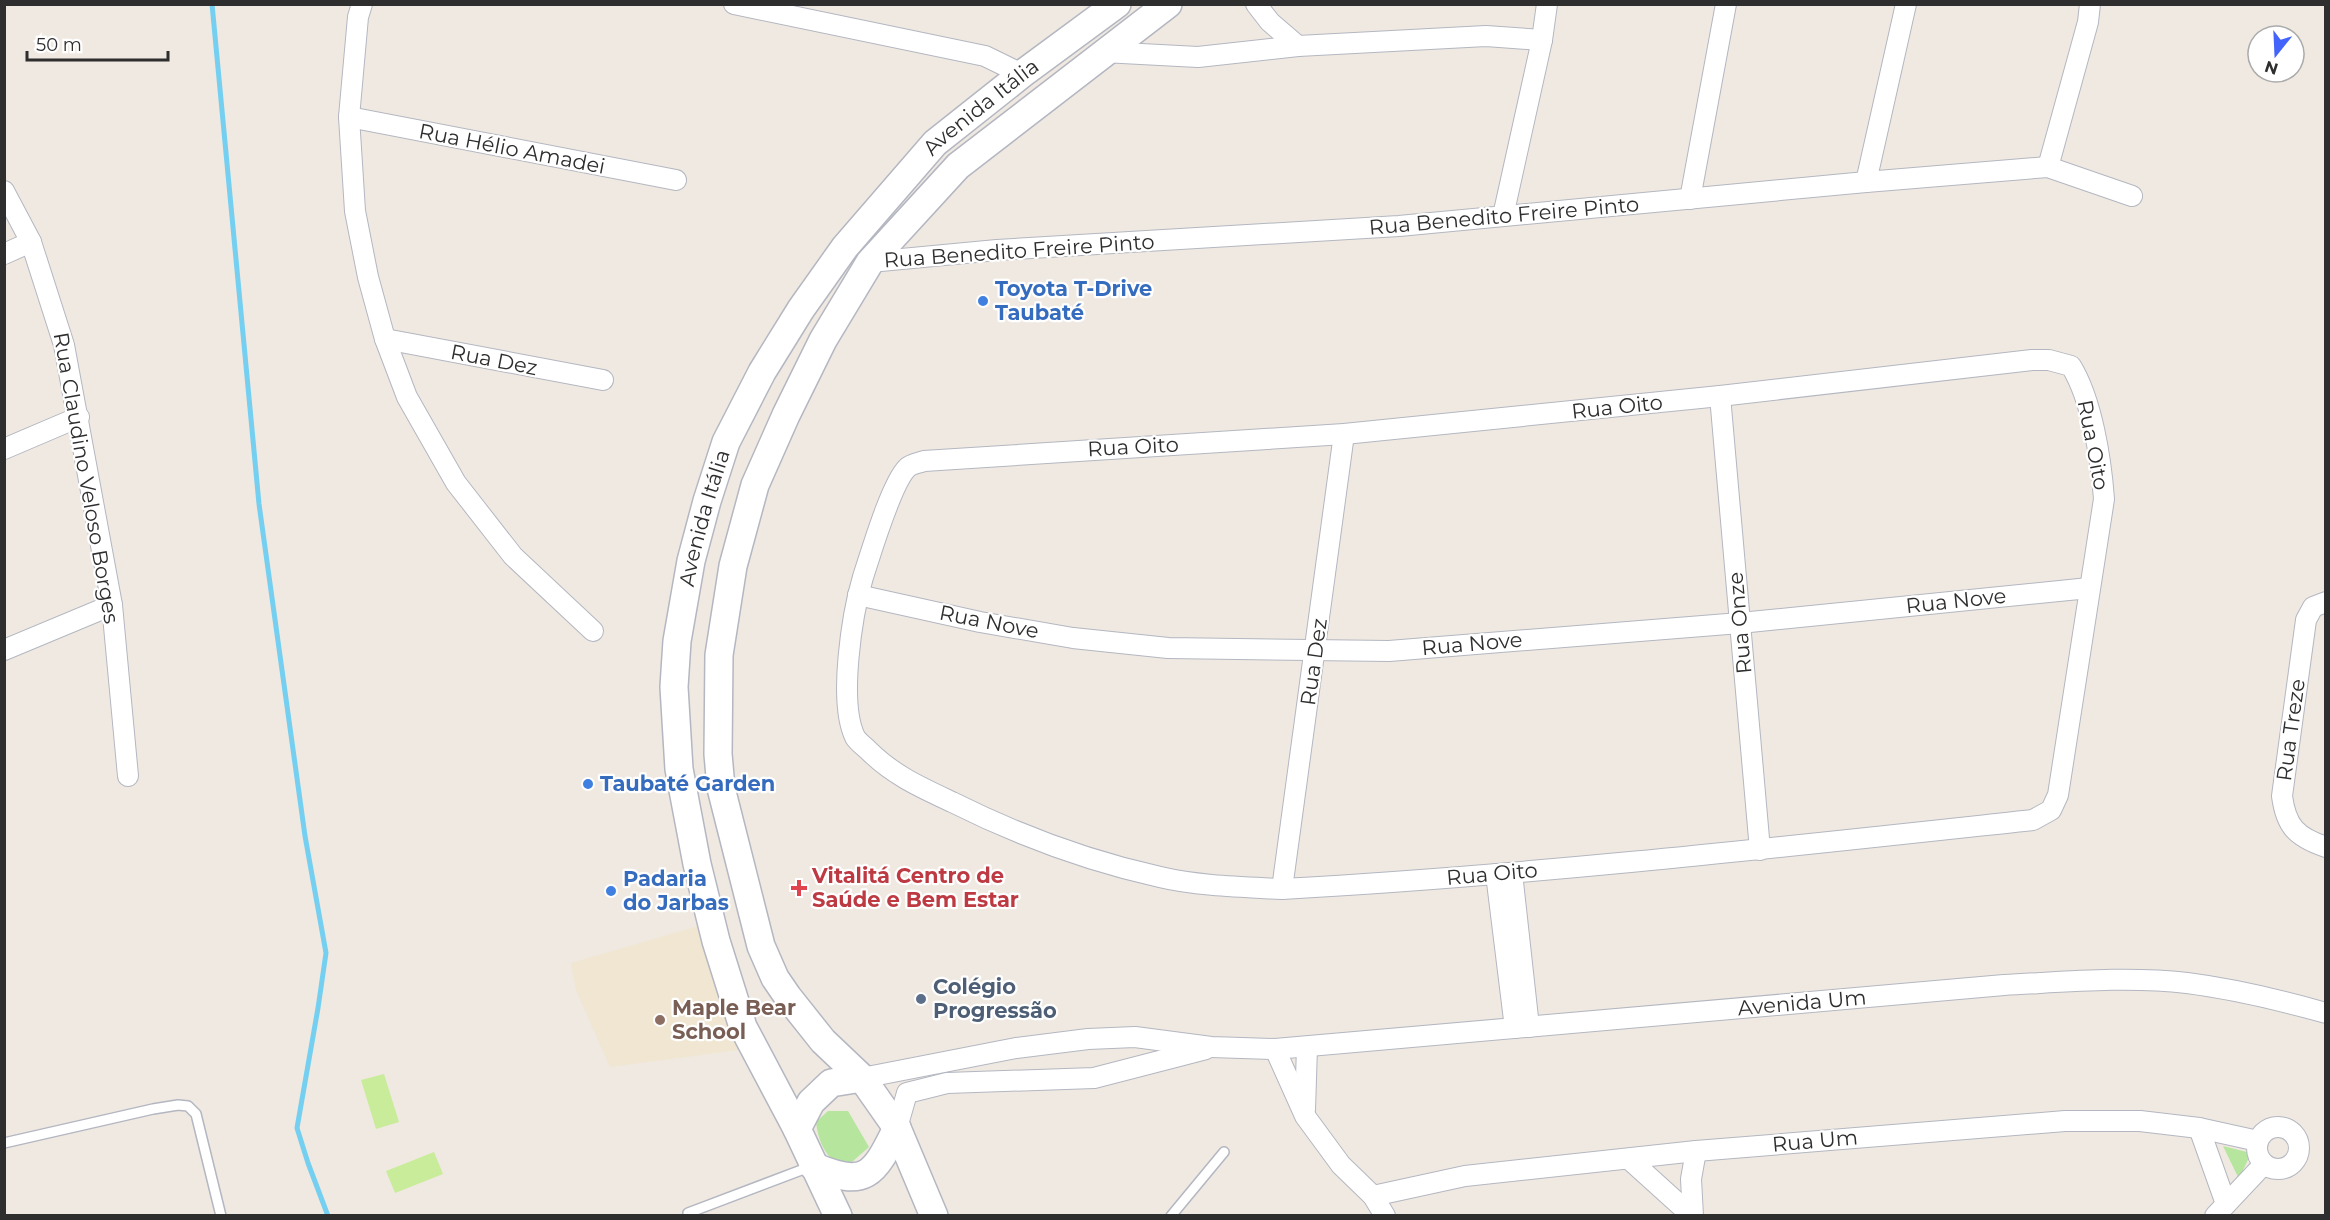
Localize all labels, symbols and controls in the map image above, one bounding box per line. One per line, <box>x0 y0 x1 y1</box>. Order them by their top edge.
scale bar <box>27 24 168 62</box>
north arrow <box>2246 24 2306 84</box>
text: 50 m <box>36 34 82 56</box>
street label: Avenida Itália <box>917 53 1043 160</box>
text: N <box>2262 57 2281 79</box>
street label: Rua Hélio Amadei <box>417 118 607 179</box>
street label: Rua Benedito Freire Pinto <box>1368 191 1640 240</box>
street label: Rua Benedito Freire Pinto <box>883 229 1155 272</box>
place label: Toyota T-Drive Taubaté <box>995 276 1152 325</box>
marker: Toyota T-Drive Taubaté <box>976 294 990 308</box>
street label: Rua Claudino Veloso Borges <box>49 330 124 626</box>
street label: Rua Dez <box>449 339 540 380</box>
street label: Rua Oito <box>1570 389 1664 424</box>
street label: Rua Oito <box>2072 398 2114 492</box>
street label: Rua Oito <box>1087 432 1179 461</box>
street label: Avenida Itália <box>674 446 735 588</box>
street label: Rua Onze <box>1723 571 1756 675</box>
street label: Rua Nove <box>1904 583 2007 618</box>
street label: Rua Nove <box>937 600 1041 643</box>
street label: Rua Dez <box>1295 617 1332 707</box>
street label: Rua Nove <box>1421 627 1523 660</box>
street label: Rua Treze <box>2271 677 2310 783</box>
place label: Taubaté Garden <box>600 771 775 796</box>
marker: Taubaté Garden <box>581 777 595 791</box>
street label: Rua Oito <box>1445 857 1539 890</box>
place label: Vitalitá Centro de Saúde e Bem Estar <box>811 863 1019 912</box>
place label: Padaria do Jarbas <box>623 866 729 915</box>
marker: Vitalitá Centro de Saúde e Bem Estar <box>790 879 808 897</box>
marker: Padaria do Jarbas <box>604 884 618 898</box>
place label: Colégio Progressão <box>933 974 1057 1023</box>
street label: Avenida Um <box>1737 984 1867 1021</box>
marker: Colégio Progressão <box>914 992 928 1006</box>
place label: Maple Bear School <box>672 995 796 1044</box>
marker: Maple Bear School <box>653 1013 667 1027</box>
street label: Rua Um <box>1771 1124 1859 1157</box>

